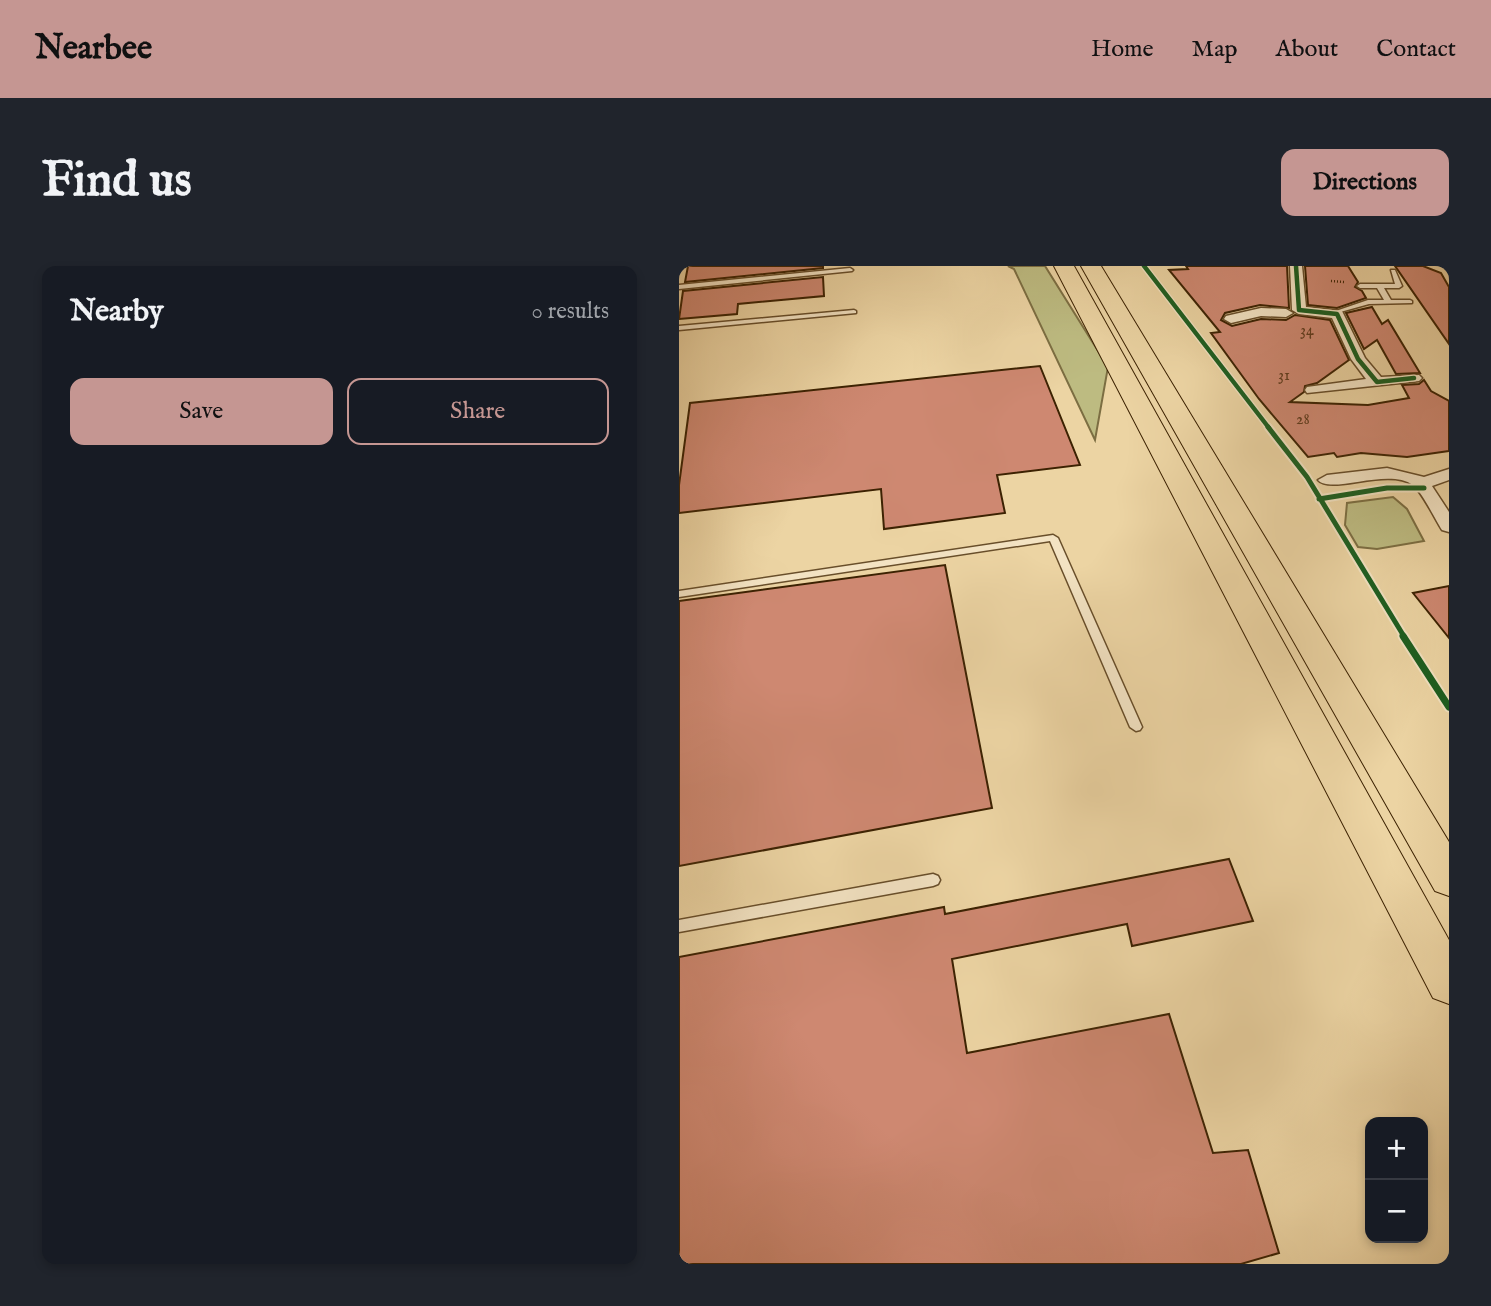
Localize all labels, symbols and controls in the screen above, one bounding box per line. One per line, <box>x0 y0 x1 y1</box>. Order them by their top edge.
text: Nearbee <box>35 28 152 70</box>
text: Home <box>1091 34 1154 65</box>
text: Map <box>1192 34 1238 65</box>
text: About <box>1276 34 1338 65</box>
text: Contact <box>1376 34 1456 65</box>
button: Directions <box>1281 149 1449 216</box>
text: Find us <box>42 151 192 213</box>
text: Nearby <box>70 293 163 331</box>
text: 0 results <box>531 297 609 326</box>
house number: 34 <box>1300 321 1314 341</box>
house number: 31 <box>1278 366 1290 386</box>
button: Save <box>70 378 333 445</box>
button: Share <box>347 378 609 445</box>
house number: 28 <box>1296 410 1310 430</box>
map controls <box>1365 1117 1428 1243</box>
button: + <box>1365 1117 1428 1180</box>
button: − <box>1365 1180 1428 1243</box>

